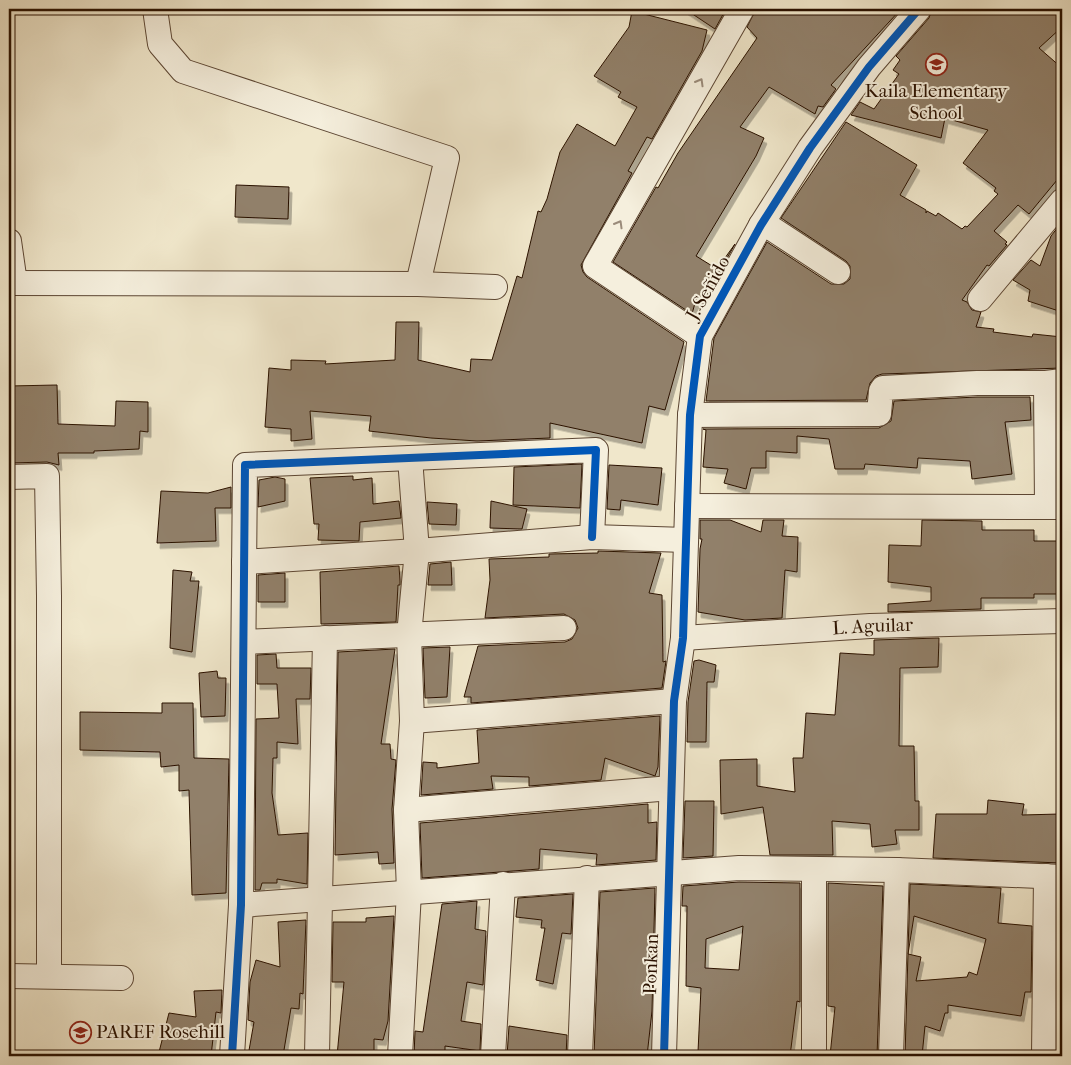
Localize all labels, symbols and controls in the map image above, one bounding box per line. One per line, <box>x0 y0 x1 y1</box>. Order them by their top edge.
school or university icon: Kaila Elementary School <box>924 53 948 77</box>
one-way arrow <box>693 79 703 88</box>
place label: Kaila Elementary School <box>865 80 1008 124</box>
one-way arrow <box>613 220 623 229</box>
street label: J. Señido <box>680 252 735 326</box>
street label: L. Aguilar <box>832 614 914 639</box>
street label: Ponkan <box>639 933 663 995</box>
school or university icon: PAREF Rosehill <box>68 1020 92 1044</box>
place label: PAREF Rosehill <box>96 1021 225 1043</box>

